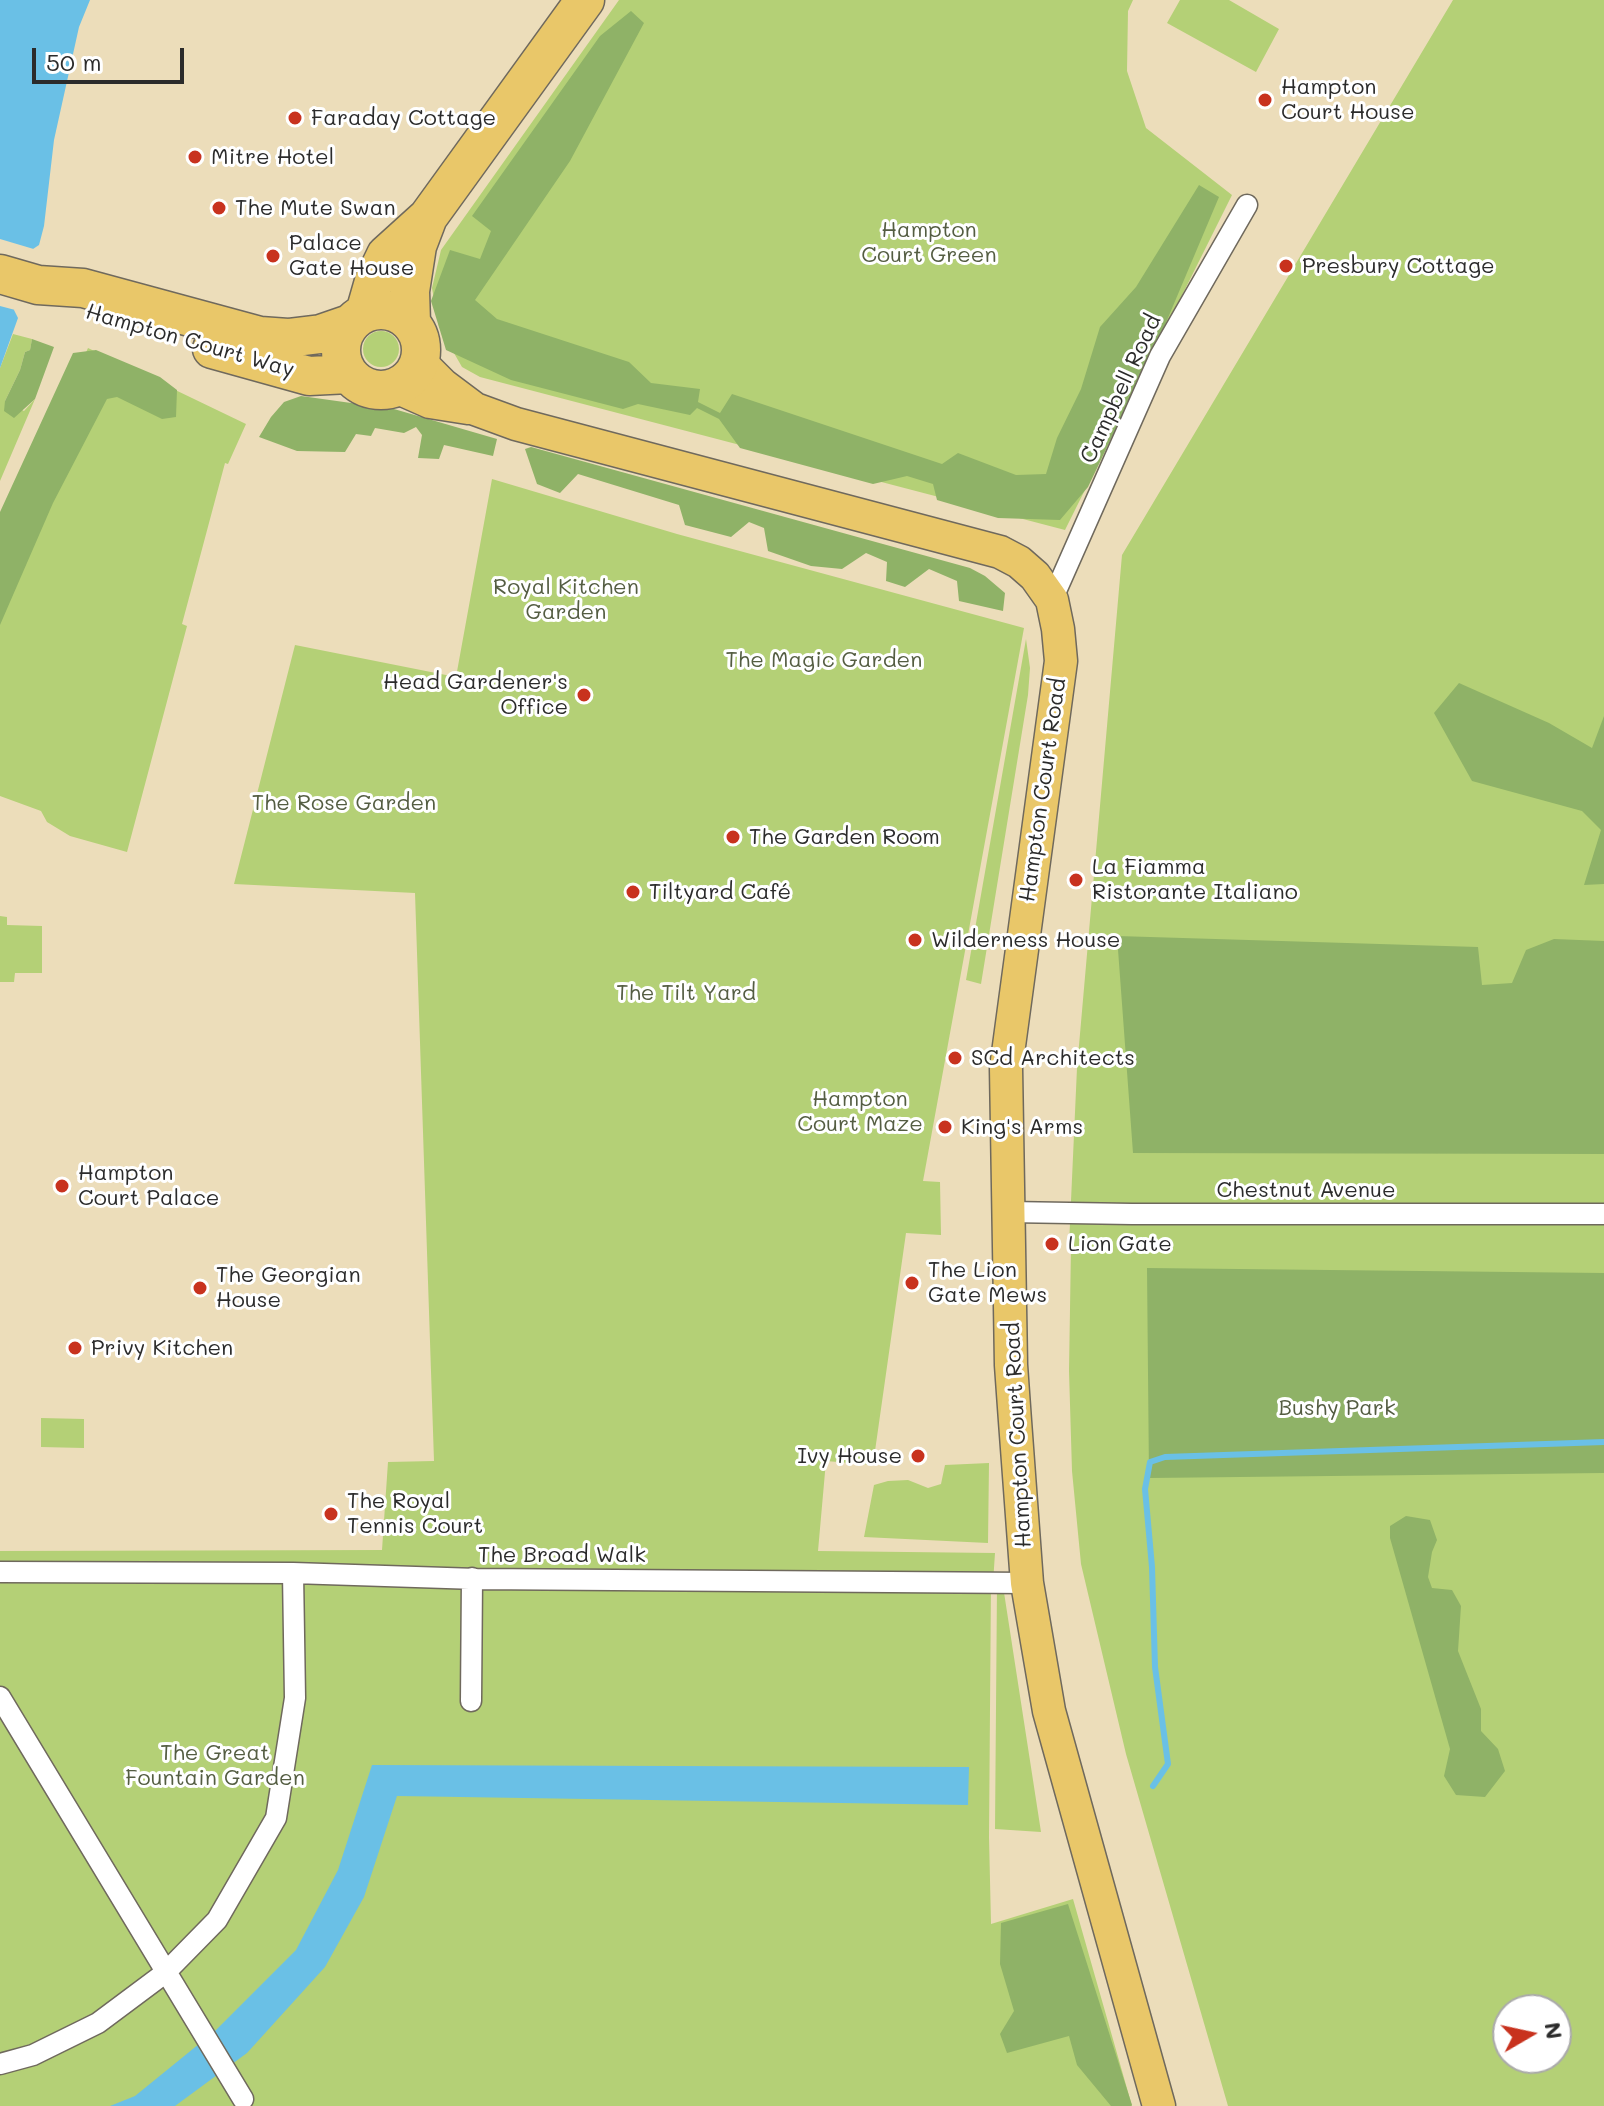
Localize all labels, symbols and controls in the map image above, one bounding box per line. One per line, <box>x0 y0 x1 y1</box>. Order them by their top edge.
scale bar <box>36 32 188 82</box>
text: 50 m <box>46 46 102 77</box>
place label: Hampton Court House <box>1281 74 1415 126</box>
marker: Hampton Court House <box>1256 91 1274 109</box>
place label: Faraday Cottage <box>311 105 496 131</box>
marker: Faraday Cottage <box>286 109 304 127</box>
place label: Mitre Hotel <box>211 144 334 170</box>
marker: Mitre Hotel <box>186 148 204 166</box>
place label: The Mute Swan <box>235 195 396 221</box>
marker: The Mute Swan <box>210 199 228 217</box>
park label: Hampton Court Green <box>861 217 997 268</box>
place label: Palace Gate House <box>289 230 414 282</box>
marker: Palace Gate House <box>264 247 282 265</box>
place label: Presbury Cottage <box>1302 253 1495 279</box>
marker: Presbury Cottage <box>1277 257 1295 275</box>
street label: Hampton Court Way <box>83 299 297 383</box>
street label: Campbell Road <box>1075 310 1167 468</box>
park label: Royal Kitchen Garden <box>493 574 639 626</box>
park label: The Magic Garden <box>726 647 922 673</box>
place label: Head Gardener's Office <box>383 669 568 720</box>
street label: Hampton Court Road <box>1014 676 1072 904</box>
marker: Head Gardener's Office <box>575 686 593 704</box>
park label: The Rose Garden <box>252 790 436 816</box>
place label: The Garden Room <box>749 824 940 850</box>
marker: The Garden Room <box>724 828 742 846</box>
place label: La Fiamma Ristorante Italiano <box>1092 854 1298 906</box>
marker: La Fiamma Ristorante Italiano <box>1067 871 1085 889</box>
place label: Tiltyard Café <box>649 879 791 905</box>
marker: Tiltyard Café <box>624 883 642 901</box>
place label: Wilderness House <box>931 927 1120 953</box>
marker: Wilderness House <box>906 931 924 949</box>
park label: The Tilt Yard <box>616 980 756 1006</box>
place label: SCd Architects <box>971 1045 1135 1071</box>
marker: SCd Architects <box>946 1049 964 1067</box>
park label: Hampton Court Maze <box>797 1086 923 1138</box>
place label: King's Arms <box>961 1114 1083 1140</box>
marker: King's Arms <box>936 1118 954 1136</box>
place label: Hampton Court Palace <box>78 1160 219 1212</box>
marker: Hampton Court Palace <box>53 1177 71 1195</box>
street label: Chestnut Avenue <box>1216 1177 1396 1203</box>
place label: Lion Gate <box>1068 1231 1172 1257</box>
marker: Lion Gate <box>1043 1235 1061 1253</box>
place label: The Lion Gate Mews <box>928 1257 1047 1308</box>
place label: The Georgian House <box>216 1262 361 1314</box>
marker: The Lion Gate Mews <box>903 1274 921 1292</box>
marker: The Georgian House <box>191 1279 209 1297</box>
street label: Hampton Court Road <box>999 1322 1037 1548</box>
place label: Privy Kitchen <box>91 1335 233 1361</box>
marker: Privy Kitchen <box>66 1339 84 1357</box>
park label: Bushy Park <box>1278 1395 1396 1421</box>
place label: Ivy House <box>797 1443 902 1469</box>
marker: Ivy House <box>909 1447 927 1465</box>
place label: The Royal Tennis Court <box>347 1488 483 1540</box>
marker: The Royal Tennis Court <box>322 1505 340 1523</box>
street label: The Broad Walk <box>478 1542 646 1568</box>
park label: The Great Fountain Garden <box>125 1740 305 1792</box>
north arrow <box>1492 1994 1572 2074</box>
text: N <box>1539 2020 1570 2041</box>

